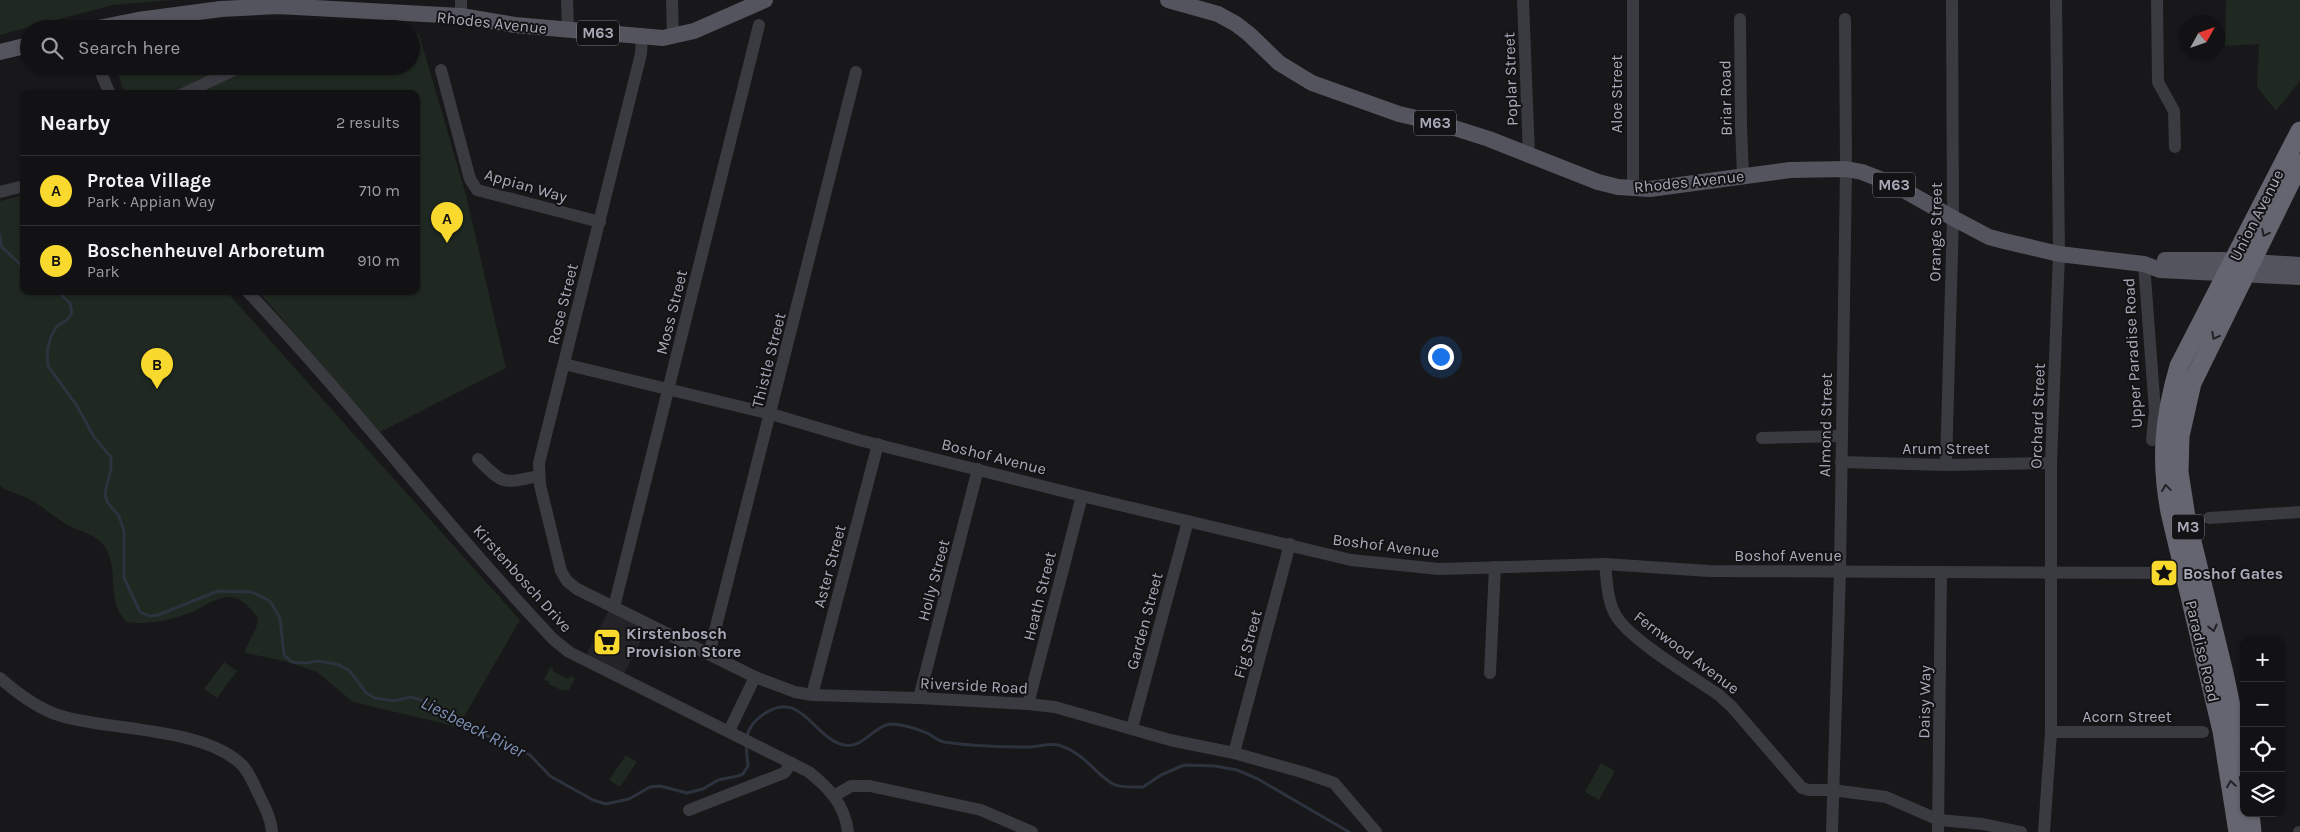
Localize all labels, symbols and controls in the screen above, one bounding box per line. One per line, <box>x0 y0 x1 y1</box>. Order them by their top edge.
street label: Rhodes Avenue <box>436 7 548 38</box>
north arrow <box>2180 15 2225 60</box>
search box <box>20 20 420 75</box>
road number: M63 <box>577 20 619 46</box>
street label: Poplar Street <box>1499 32 1522 126</box>
icon: search <box>38 34 66 62</box>
text: Search here <box>78 37 180 59</box>
street label: Aloe Street <box>1607 55 1626 133</box>
street label: Briar Road <box>1715 60 1736 136</box>
road number: M63 <box>1414 110 1456 136</box>
text: Nearby <box>40 111 110 135</box>
text: 2 results <box>336 113 400 132</box>
street label: Appian Way <box>482 165 570 206</box>
street label: Rhodes Avenue <box>1633 166 1745 197</box>
street label: Union Avenue <box>2225 166 2288 264</box>
text: Protea Village <box>87 170 211 192</box>
road number: M63 <box>1873 172 1915 198</box>
text: A <box>51 181 61 200</box>
text: 710 m <box>359 181 400 200</box>
street label: Orange Street <box>1925 182 1946 282</box>
text: Park · Appian Way <box>87 192 215 211</box>
pin: A <box>431 202 463 243</box>
one-way arrow <box>2261 228 2271 237</box>
text: Boschenheuvel Arboretum <box>87 240 325 262</box>
text: B <box>51 251 61 270</box>
text: 910 m <box>357 251 400 270</box>
text: Park <box>87 262 119 281</box>
street label: Rose Street <box>543 262 582 347</box>
street label: Moss Street <box>652 268 691 357</box>
street label: Upper Paradise Road <box>2119 277 2146 429</box>
street label: Thistle Street <box>748 311 789 410</box>
one-way arrow <box>2211 330 2221 339</box>
your location <box>1428 344 1454 370</box>
pin: B <box>141 348 173 389</box>
street label: Orchard Street <box>2026 363 2049 469</box>
street label: Almond Street <box>1815 373 1836 477</box>
street label: Boshof Avenue <box>939 434 1048 479</box>
street label: Arum Street <box>1902 439 1990 458</box>
one-way arrow <box>2161 484 2172 492</box>
road number: M3 <box>2172 514 2204 540</box>
street label: Kirstenbosch Drive <box>469 521 576 636</box>
street label: Aster Street <box>809 522 850 610</box>
street label: Boshof Avenue <box>1331 530 1440 561</box>
street label: Holly Street <box>913 537 953 623</box>
street label: Boshof Avenue <box>1734 546 1842 565</box>
street label: Heath Street <box>1019 550 1060 643</box>
place icon: Boshof Gates <box>2149 558 2179 588</box>
place label: Boshof Gates <box>2183 564 2283 583</box>
street label: Garden Street <box>1122 570 1167 672</box>
street label: Paradise Road <box>2182 598 2223 704</box>
street label: Fernwood Avenue <box>1630 607 1743 698</box>
street label: Fig Street <box>1229 608 1266 680</box>
one-way arrow <box>2207 623 2218 632</box>
place label: Kirstenbosch Provision Store <box>626 624 741 661</box>
supermarket icon: Kirstenbosch Provision Store <box>592 627 622 657</box>
map controls <box>2240 637 2285 817</box>
button: + <box>2240 637 2285 682</box>
street label: Daisy Way <box>1914 665 1935 739</box>
street label: Riverside Road <box>919 673 1028 698</box>
button: − <box>2240 682 2285 727</box>
water label: Liesbeeck River <box>417 691 530 763</box>
street label: Acorn Street <box>2082 707 2172 726</box>
button: locate <box>2240 727 2285 772</box>
button: layers <box>2240 772 2285 817</box>
one-way arrow <box>2227 779 2237 788</box>

